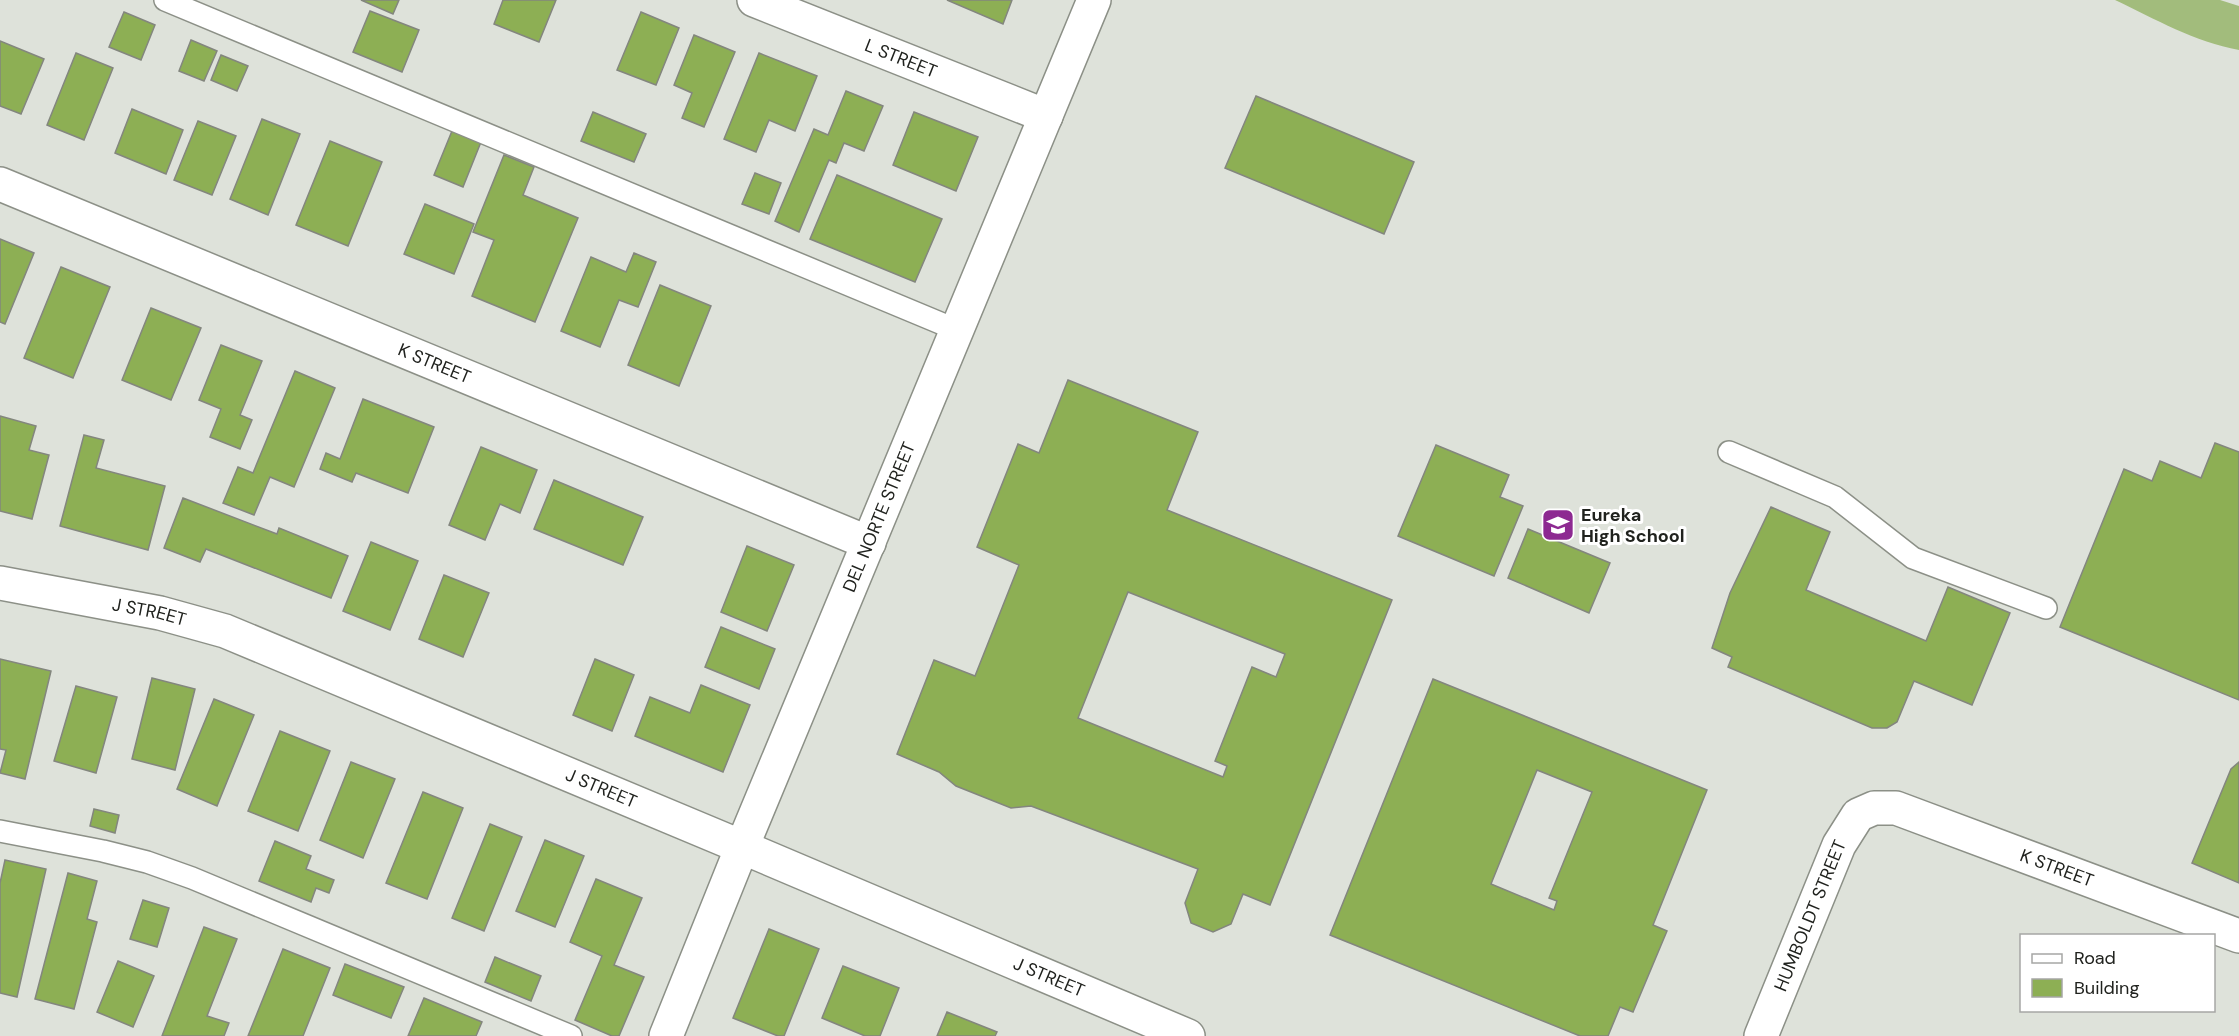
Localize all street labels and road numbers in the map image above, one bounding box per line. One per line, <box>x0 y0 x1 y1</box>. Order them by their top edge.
street label: L STREET <box>861 33 940 83</box>
street label: K STREET <box>394 338 474 389</box>
street label: DEL NORTE STREET <box>837 438 921 596</box>
street label: J STREET <box>110 592 189 632</box>
street label: J STREET <box>562 763 641 814</box>
street label: HUMBOLDT STREET <box>1768 836 1852 995</box>
street label: K STREET <box>2017 843 2097 893</box>
street label: J STREET <box>1010 951 1088 1003</box>

